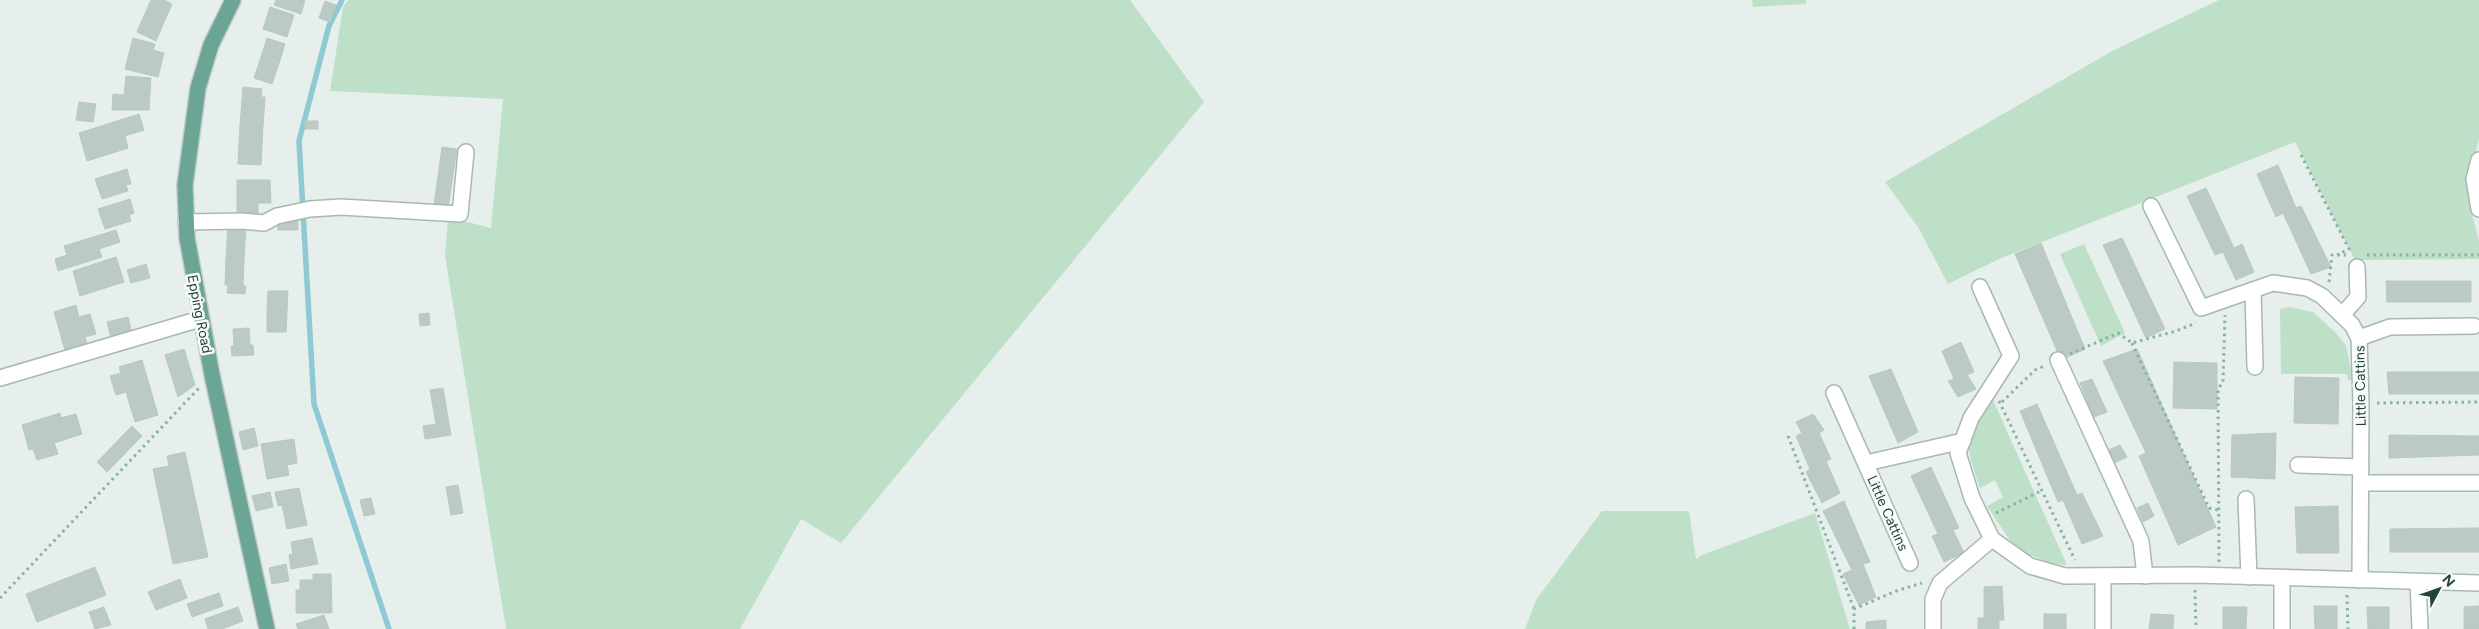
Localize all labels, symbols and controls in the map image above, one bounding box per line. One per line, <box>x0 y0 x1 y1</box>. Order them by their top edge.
street label: Epping Road <box>184 273 215 355</box>
street label: Little Cattins <box>2351 345 2370 426</box>
street label: Little Cattins <box>1863 473 1912 554</box>
north arrow <box>2414 564 2464 614</box>
text: N <box>2438 571 2458 590</box>

